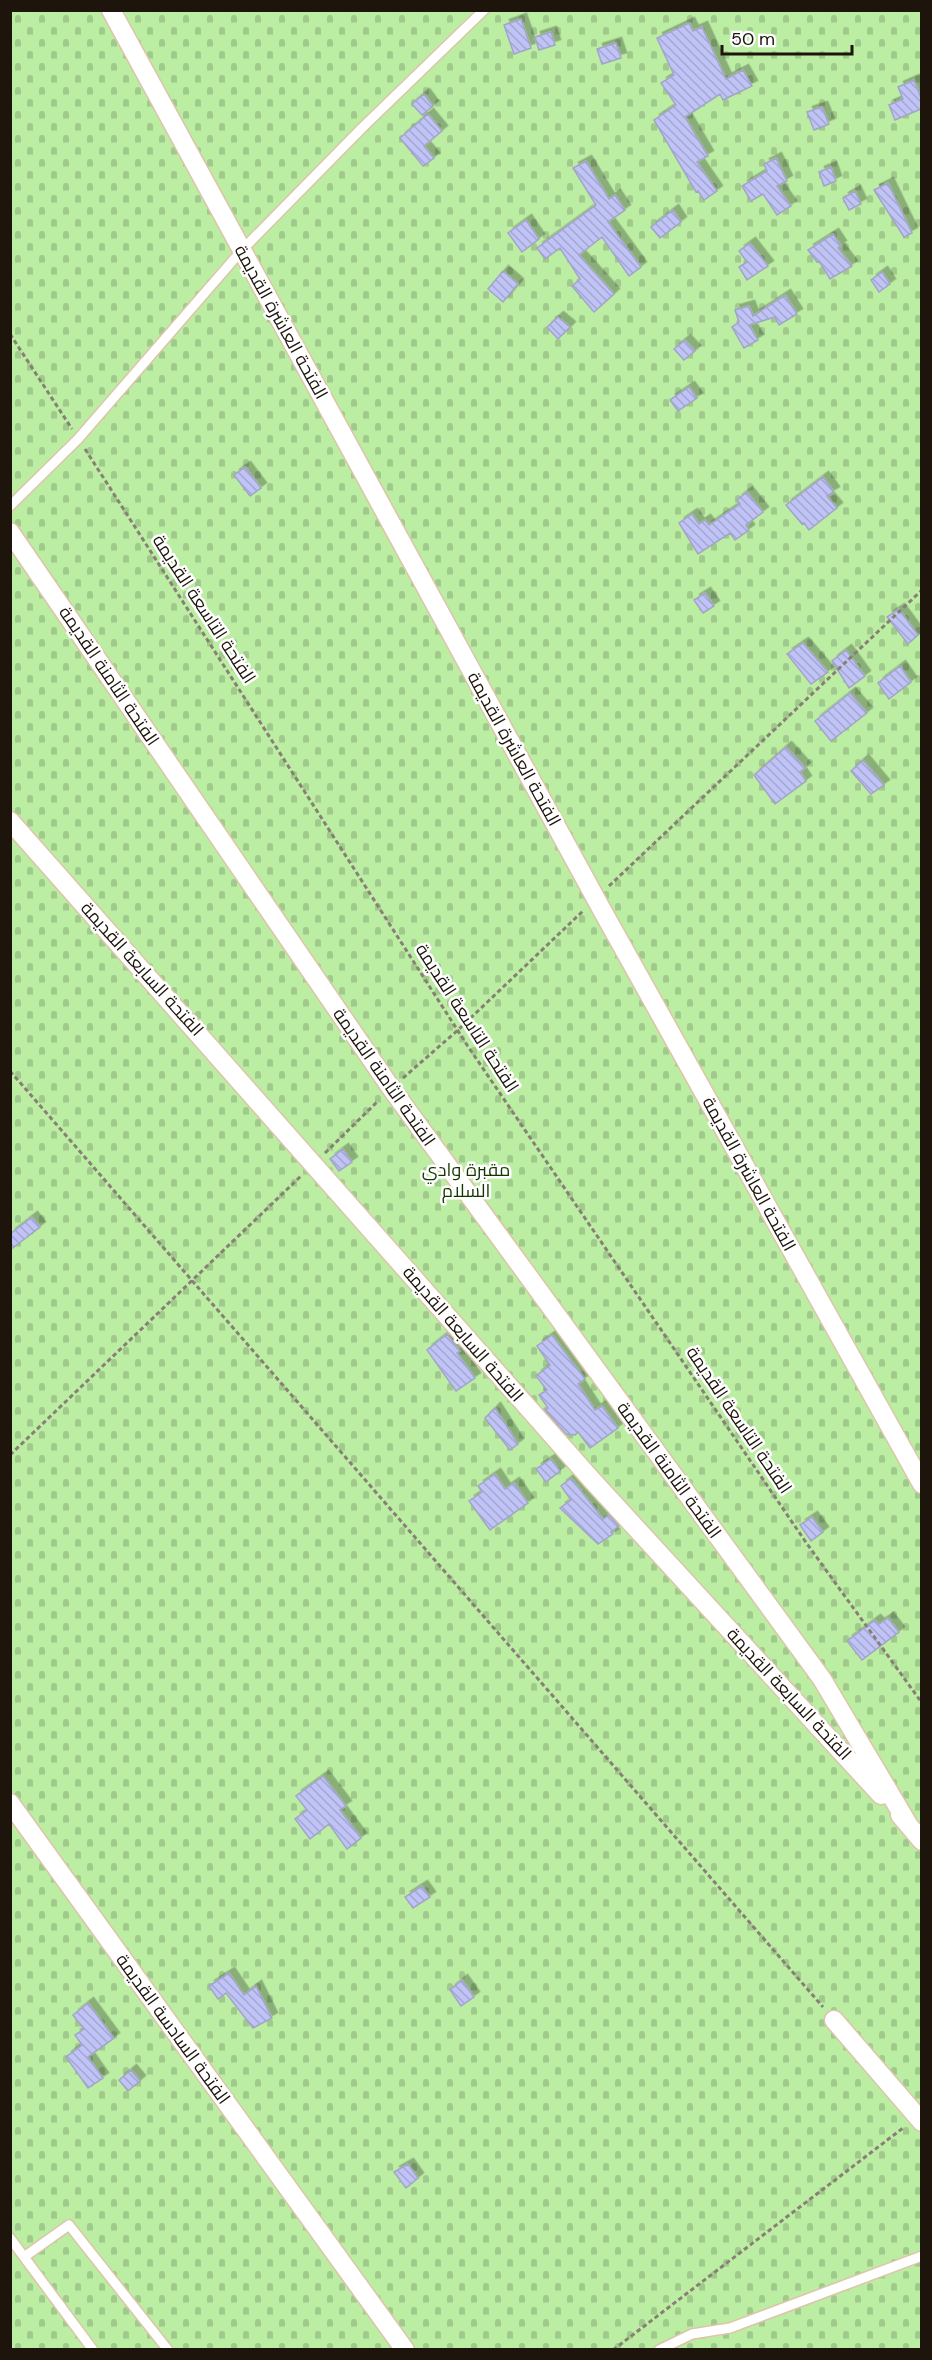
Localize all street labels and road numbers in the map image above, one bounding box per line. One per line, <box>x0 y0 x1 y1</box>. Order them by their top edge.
street label: الفتحة العاشرة القديمة <box>229 241 333 403</box>
street label: الفتحة التاسعة القديمة <box>147 530 261 688</box>
street label: الفتحة الثامنة القديمة <box>53 602 165 750</box>
street label: الفتحة العاشرة القديمة <box>462 668 566 830</box>
street label: الفتحة السابعة القديمة <box>75 897 209 1041</box>
street label: الفتحة التاسعة القديمة <box>410 939 524 1097</box>
street label: الفتحة الثامنة القديمة <box>327 1003 441 1151</box>
street label: الفتحة العاشرة القديمة <box>697 1093 801 1255</box>
street label: الفتحة السابعة القديمة <box>397 1261 529 1407</box>
street label: الفتحة التاسعة القديمة <box>681 1342 797 1498</box>
street label: الفتحة الثامنة القديمة <box>611 1397 727 1543</box>
street label: الفتحة السابعة القديمة <box>721 1623 857 1765</box>
street label: الفتحة السادسة القديمة <box>110 1949 236 2109</box>

